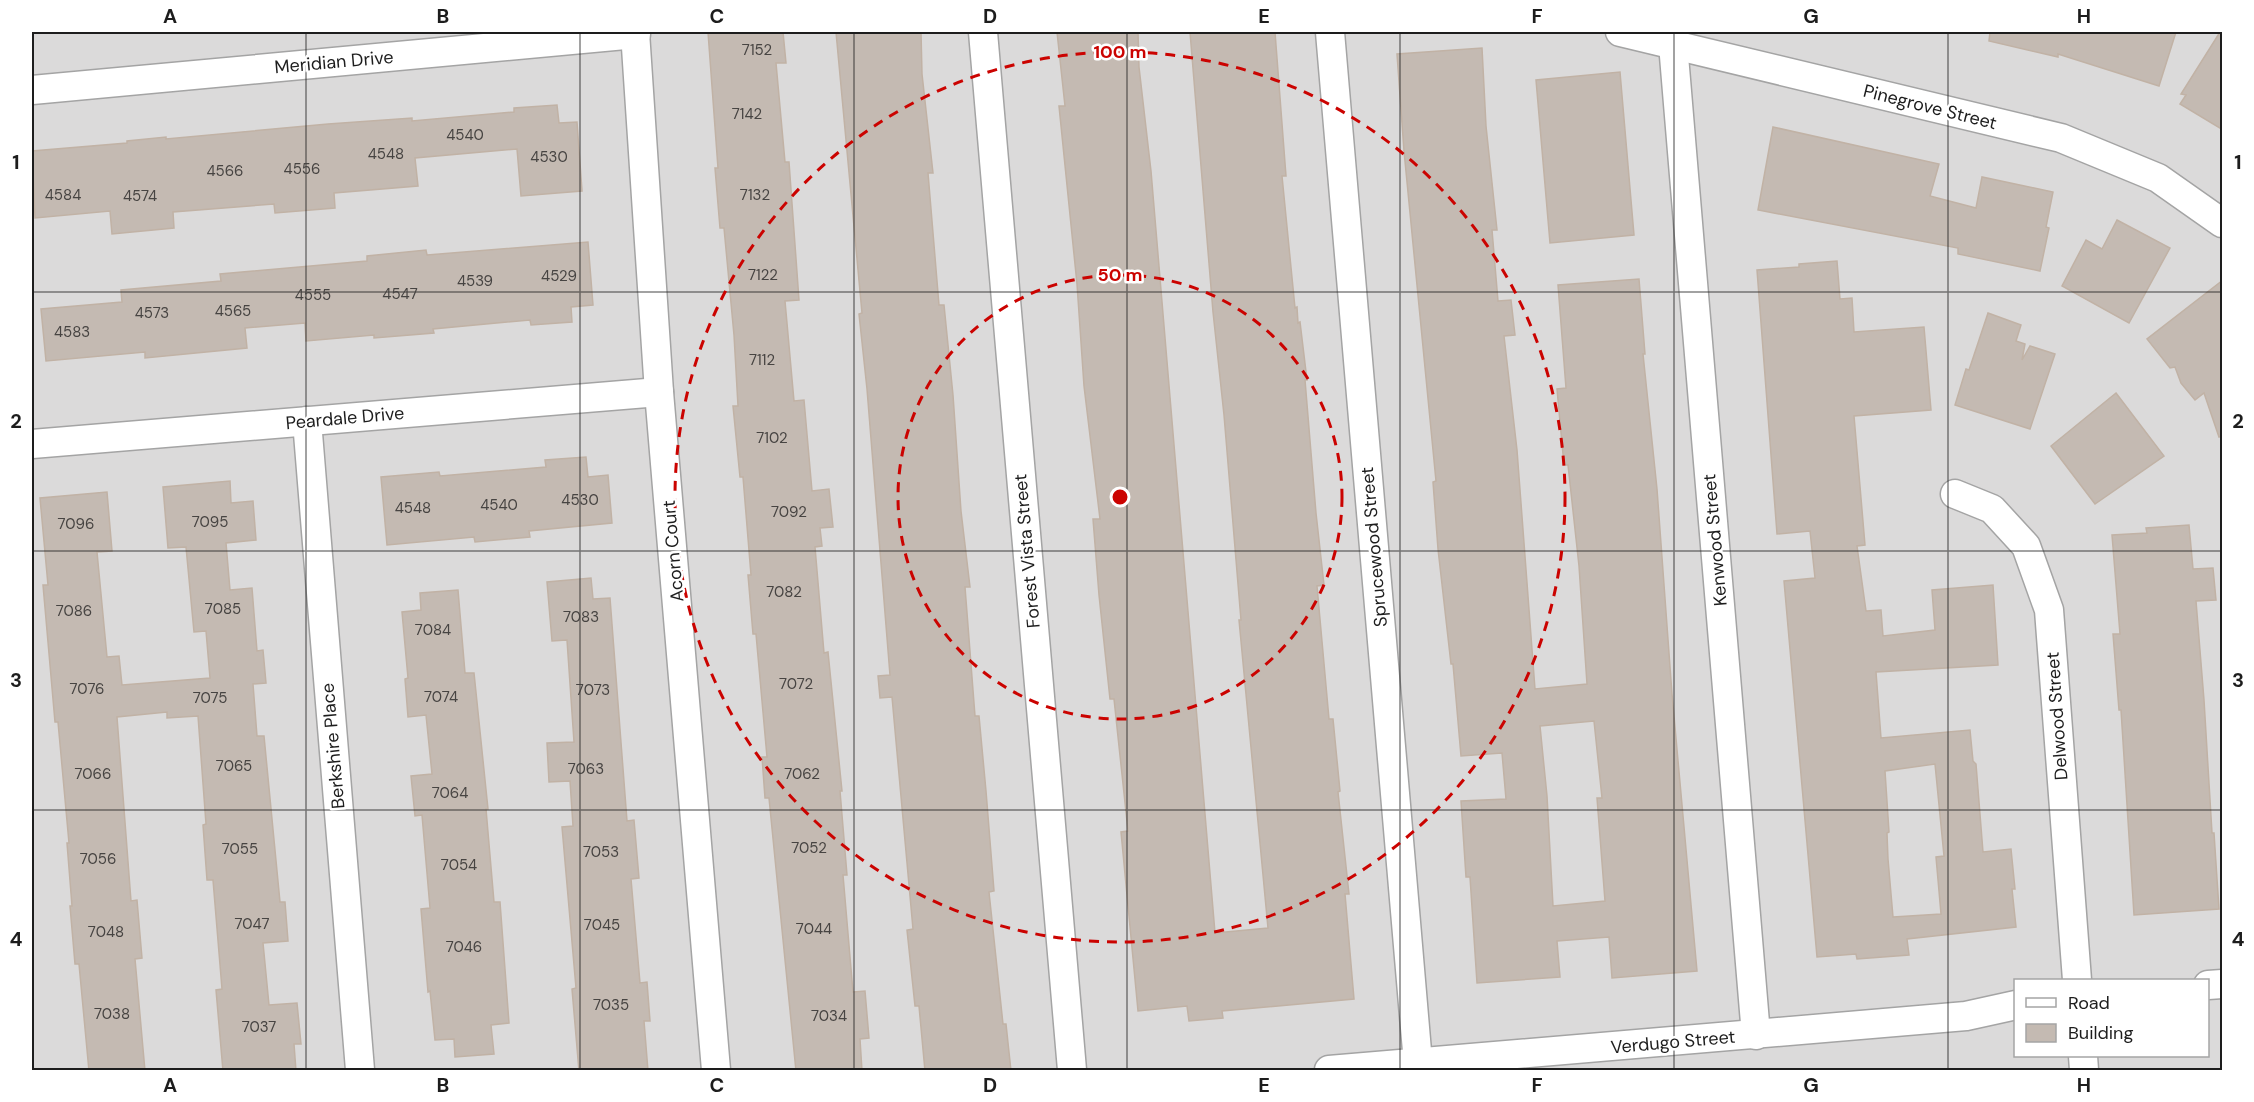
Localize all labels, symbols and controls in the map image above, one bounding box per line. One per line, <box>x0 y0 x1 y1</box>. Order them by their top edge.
text: A <box>163 3 177 29</box>
text: B <box>437 3 449 29</box>
text: C <box>710 3 724 29</box>
text: D <box>983 3 997 29</box>
text: E <box>1258 3 1270 29</box>
text: F <box>1531 3 1543 29</box>
text: G <box>1803 3 1819 29</box>
text: H <box>2077 3 2091 29</box>
house number: 7152 <box>742 40 772 60</box>
text: 100 m <box>1093 40 1147 64</box>
street label: Meridian Drive <box>273 45 395 79</box>
street label: Pinegrove Street <box>1861 79 1999 135</box>
house number: 7142 <box>732 104 762 124</box>
house number: 4540 <box>446 125 484 145</box>
house number: 4548 <box>368 144 404 164</box>
house number: 4530 <box>530 147 568 167</box>
text: 1 <box>12 149 20 175</box>
text: 1 <box>2234 149 2242 175</box>
house number: 4556 <box>284 159 320 179</box>
house number: 4566 <box>206 161 244 181</box>
house number: 4584 <box>45 185 81 205</box>
house number: 7132 <box>740 185 770 205</box>
house number: 4574 <box>123 186 157 206</box>
text: 50 m <box>1097 263 1143 287</box>
house number: 7122 <box>748 265 778 285</box>
house number: 4529 <box>541 266 577 286</box>
house number: 4539 <box>457 271 493 291</box>
house number: 4547 <box>382 284 418 304</box>
house number: 4555 <box>295 285 331 305</box>
house number: 4565 <box>215 301 251 321</box>
house number: 4573 <box>135 303 169 323</box>
house number: 4583 <box>54 322 90 342</box>
house number: 7112 <box>749 350 775 370</box>
street label: Peardale Drive <box>285 401 405 435</box>
text: 2 <box>10 408 22 434</box>
text: 2 <box>2232 408 2244 434</box>
house number: 7102 <box>756 428 788 448</box>
street label: Sprucewood Street <box>1355 466 1393 628</box>
street label: Forest Vista Street <box>1008 473 1046 629</box>
street label: Kenwood Street <box>1697 473 1733 607</box>
centre of rings <box>1110 487 1130 507</box>
house number: 4530 <box>561 490 599 510</box>
house number: 4540 <box>480 495 518 515</box>
house number: 4548 <box>395 498 431 518</box>
street label: Acorn Court <box>657 499 689 603</box>
house number: 7092 <box>771 502 807 522</box>
house number: 7095 <box>192 512 228 532</box>
house number: 7096 <box>58 514 94 534</box>
house number: 7082 <box>766 582 802 602</box>
house number: 7085 <box>205 599 241 619</box>
house number: 7086 <box>56 601 92 621</box>
house number: 7083 <box>563 607 599 627</box>
house number: 7084 <box>415 620 451 640</box>
street label: Delwood Street <box>2041 651 2073 781</box>
text: 3 <box>10 667 22 693</box>
text: 3 <box>2232 667 2244 693</box>
house number: 7072 <box>779 674 813 694</box>
house number: 7076 <box>70 679 104 699</box>
house number: 7073 <box>576 680 610 700</box>
street label: Berkshire Place <box>316 682 350 810</box>
house number: 7074 <box>424 687 458 707</box>
house number: 7075 <box>193 688 227 708</box>
house number: 7065 <box>216 756 252 776</box>
house number: 7063 <box>568 759 604 779</box>
house number: 7066 <box>75 764 111 784</box>
house number: 7062 <box>784 764 820 784</box>
house number: 7064 <box>432 783 468 803</box>
house number: 7052 <box>791 838 827 858</box>
house number: 7055 <box>222 839 258 859</box>
house number: 7053 <box>583 842 619 862</box>
house number: 7056 <box>80 849 116 869</box>
house number: 7054 <box>441 855 477 875</box>
house number: 7047 <box>234 914 270 934</box>
house number: 7045 <box>584 915 620 935</box>
house number: 7044 <box>796 919 832 939</box>
house number: 7048 <box>88 922 124 942</box>
text: 4 <box>10 926 23 952</box>
text: 4 <box>2232 926 2245 952</box>
house number: 7046 <box>446 937 482 957</box>
legend <box>2014 979 2209 1057</box>
text: Road <box>2068 991 2110 1015</box>
house number: 7035 <box>593 995 629 1015</box>
house number: 7038 <box>94 1004 130 1024</box>
house number: 7034 <box>811 1006 847 1026</box>
house number: 7037 <box>242 1017 276 1037</box>
text: Building <box>2068 1021 2133 1045</box>
street label: Verdugo Street <box>1610 1025 1736 1059</box>
text: A <box>163 1072 177 1098</box>
text: B <box>437 1072 449 1098</box>
text: C <box>710 1072 724 1098</box>
text: D <box>983 1072 997 1098</box>
text: E <box>1258 1072 1270 1098</box>
text: F <box>1531 1072 1543 1098</box>
text: G <box>1803 1072 1819 1098</box>
text: H <box>2077 1072 2091 1098</box>

